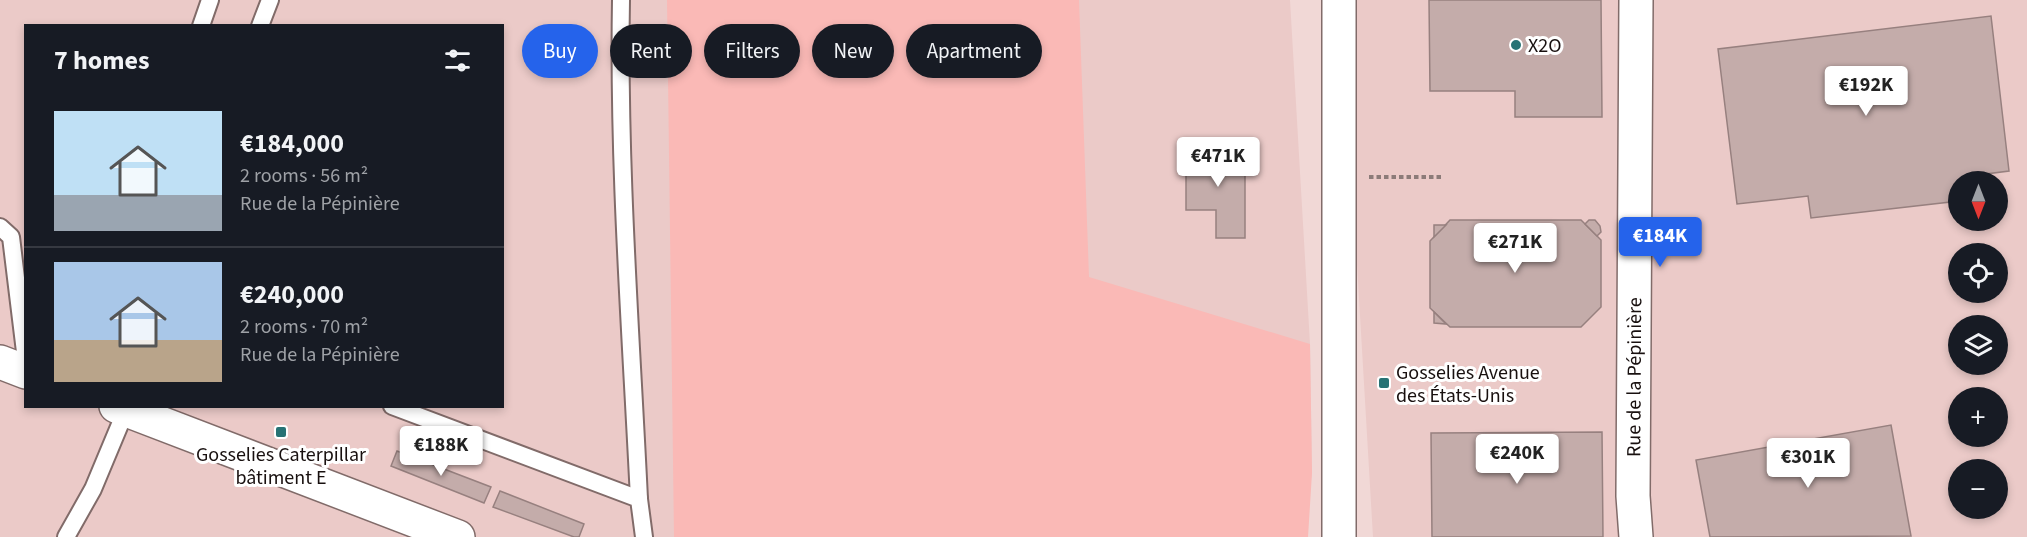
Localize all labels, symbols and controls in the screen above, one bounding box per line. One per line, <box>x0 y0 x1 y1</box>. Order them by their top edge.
chip: Buy <box>522 24 598 78</box>
chip: Rent <box>610 24 692 78</box>
chip: Filters <box>704 24 800 78</box>
chip: New <box>812 24 894 78</box>
chip: Apartment <box>906 24 1042 78</box>
place label: X2O <box>1528 32 1561 60</box>
marker: X2O <box>1509 38 1523 52</box>
text: 7 homes <box>54 42 149 79</box>
icon: filters <box>441 44 474 77</box>
pin: €192K <box>1824 66 1908 117</box>
text: €192K <box>1839 71 1893 99</box>
text: €184,000 <box>240 125 344 162</box>
icon: home <box>102 135 174 207</box>
pin: €471K <box>1176 137 1260 188</box>
text: €471K <box>1191 142 1245 170</box>
text: 2 rooms · 56 m² <box>240 162 368 190</box>
north arrow <box>1948 171 2008 231</box>
map controls <box>1948 171 2008 519</box>
text: Rue de la Pépinière <box>240 190 400 218</box>
pin: €184K <box>1618 217 1702 268</box>
text: €184K <box>1633 222 1687 250</box>
pin: €271K <box>1473 223 1557 274</box>
text: €271K <box>1488 228 1542 256</box>
button: locate <box>1948 243 2008 303</box>
text: €240,000 <box>240 276 344 313</box>
icon: home <box>102 286 174 358</box>
street label: Rue de la Pépinière <box>1620 297 1649 457</box>
text: 2 rooms · 70 m² <box>240 313 368 341</box>
button: layers <box>1948 315 2008 375</box>
text: Rue de la Pépinière <box>240 341 400 369</box>
place label: Gosselies Avenue des États-Unis <box>1396 359 1540 410</box>
marker: Gosselies Avenue des États-Unis <box>1377 376 1391 390</box>
button: + <box>1948 387 2008 447</box>
marker: Gosselies Caterpillar bâtiment E <box>274 425 288 439</box>
pin: €188K <box>399 426 483 477</box>
text: €188K <box>414 431 468 459</box>
pin: €240K <box>1475 434 1559 485</box>
pin: €301K <box>1766 438 1850 489</box>
text: €240K <box>1490 439 1544 467</box>
place label: Gosselies Caterpillar bâtiment E <box>196 441 366 492</box>
text: €301K <box>1781 443 1835 471</box>
button: − <box>1948 459 2008 519</box>

